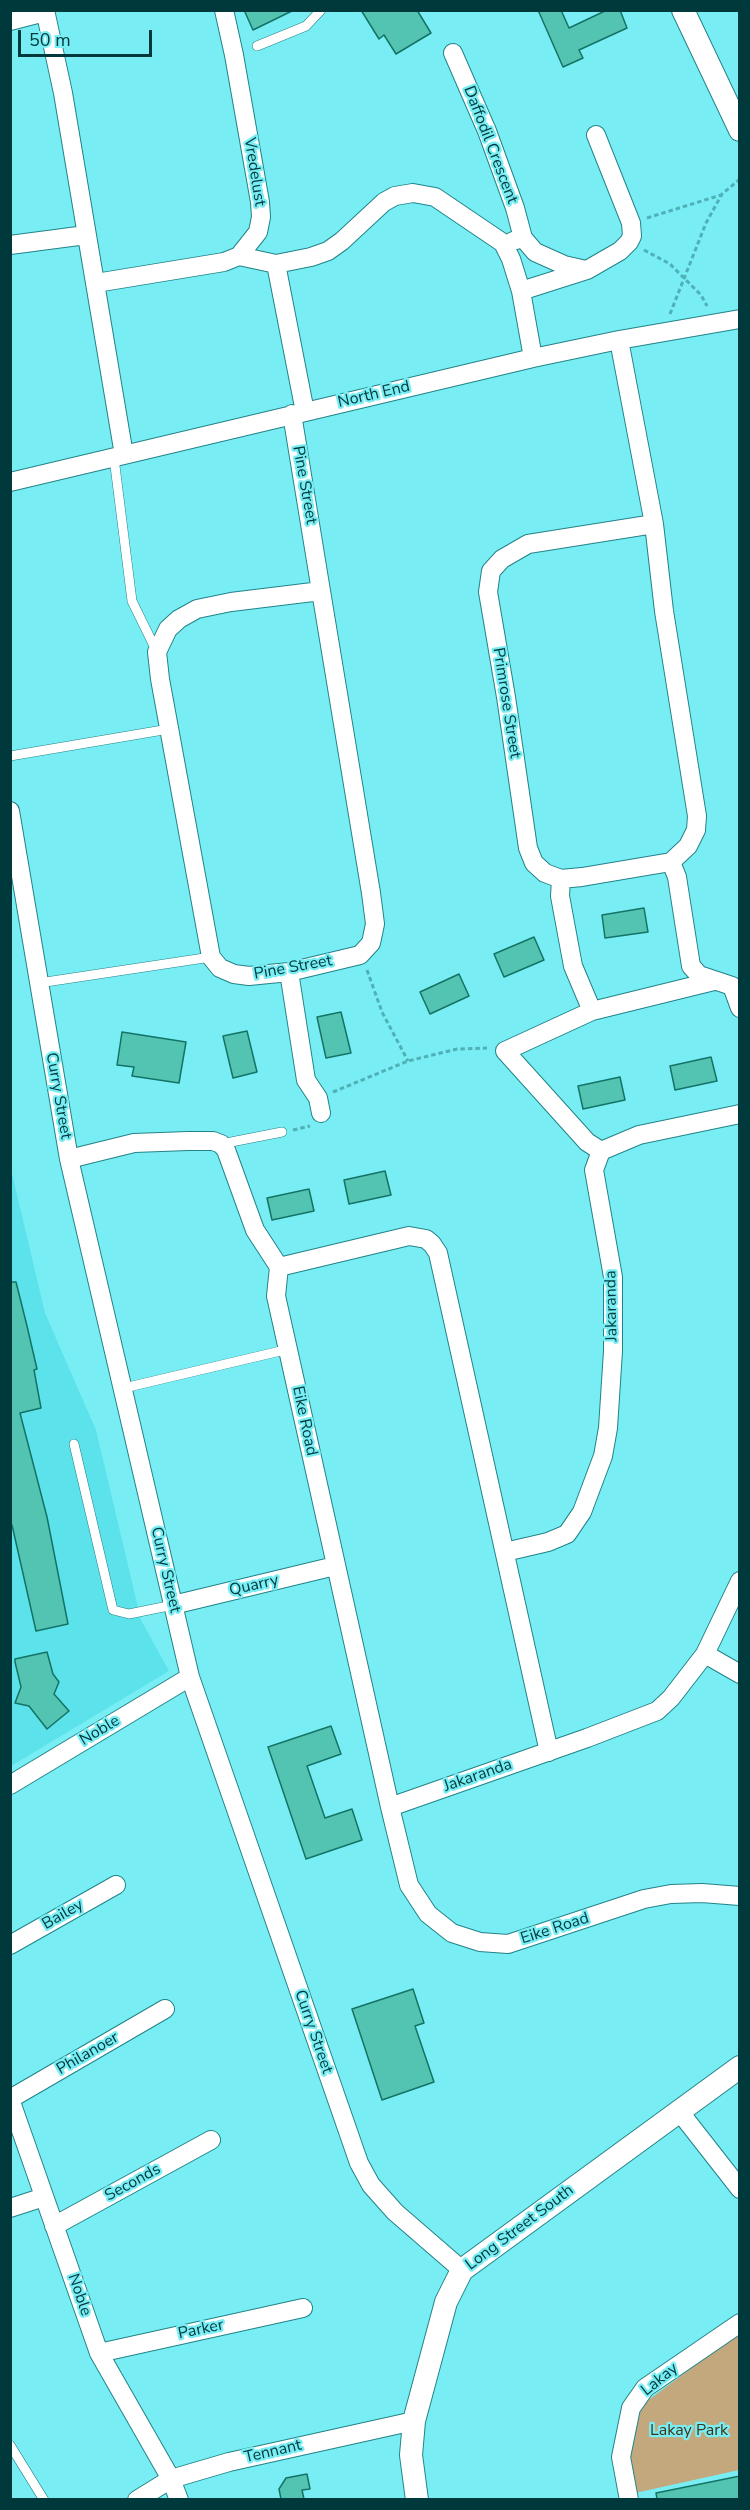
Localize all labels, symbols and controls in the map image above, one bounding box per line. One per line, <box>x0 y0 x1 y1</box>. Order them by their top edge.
scale bar <box>21 18 154 56</box>
text: 50 m <box>29 28 71 52</box>
street label: Daffodil Crescent <box>459 84 521 206</box>
street label: Vredelust <box>239 136 269 208</box>
street label: North End <box>336 377 412 413</box>
street label: Pine Street <box>288 444 320 526</box>
street label: Primrose Street <box>488 646 524 760</box>
street label: Pine Street <box>252 952 334 984</box>
street label: Curry Street <box>41 1051 75 1141</box>
street label: Jakaranda <box>602 1270 622 1342</box>
street label: Eike Road <box>287 1384 321 1458</box>
street label: Curry Street <box>146 1525 184 1615</box>
street label: Quarry <box>228 1571 280 1601</box>
street label: Noble <box>77 1712 123 1750</box>
street label: Jakaranda <box>441 1755 515 1797</box>
street label: Bailey <box>39 1896 87 1934</box>
street label: Eike Road <box>518 1909 592 1949</box>
street label: Curry Street <box>290 1988 336 2076</box>
street label: Philanoer <box>54 2029 122 2079</box>
street label: Seconds <box>102 2160 164 2206</box>
street label: Long Street South <box>462 2181 578 2275</box>
street label: Noble <box>63 2271 95 2319</box>
street label: Parker <box>177 2316 225 2344</box>
street label: Lakay <box>638 2359 682 2401</box>
park label: Lakay Park <box>650 2421 728 2441</box>
street label: Tennant <box>242 2436 304 2468</box>

